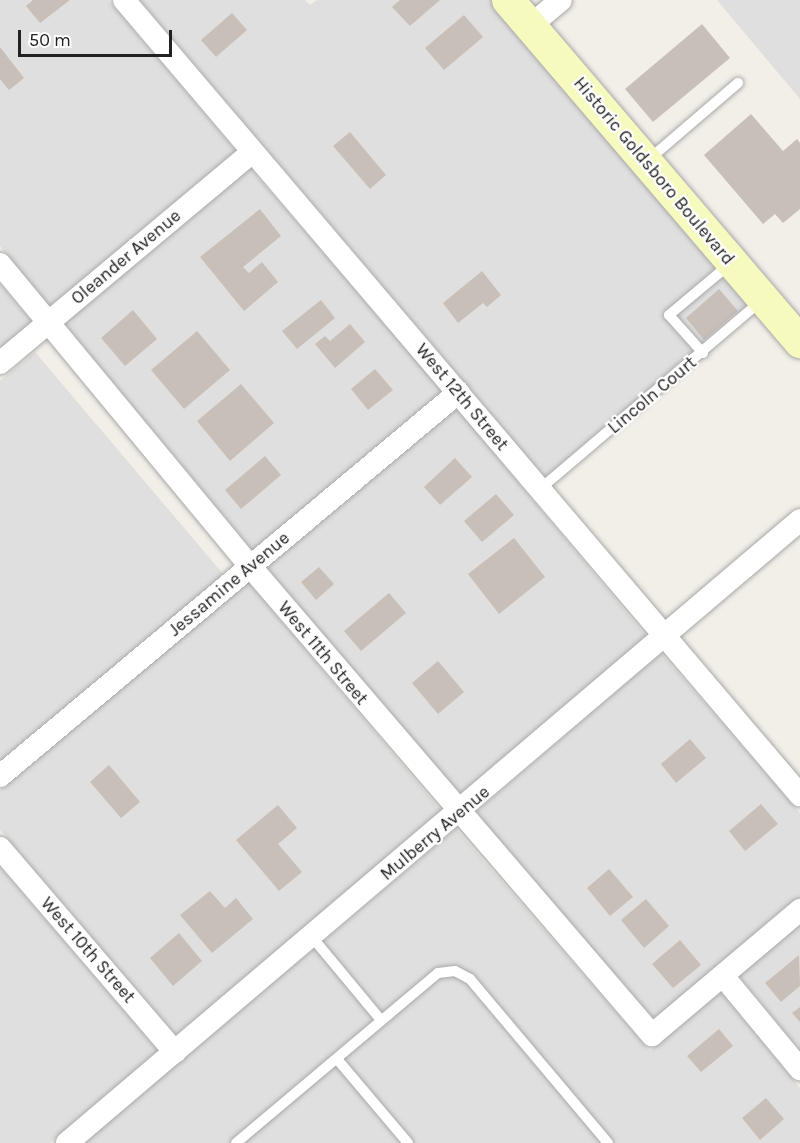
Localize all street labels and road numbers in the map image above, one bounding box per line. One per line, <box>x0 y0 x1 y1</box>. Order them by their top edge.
street label: Historic Goldsboro Boulevard <box>569 73 739 269</box>
street label: Oleander Avenue <box>67 205 185 309</box>
street label: West 12th Street <box>411 339 513 455</box>
street label: Lincoln Court <box>603 352 701 438</box>
street label: Jessamine Avenue <box>164 527 294 641</box>
street label: West 11th Street <box>273 597 373 709</box>
street label: Mulberry Avenue <box>376 781 494 885</box>
street label: West 10th Street <box>36 893 140 1007</box>

